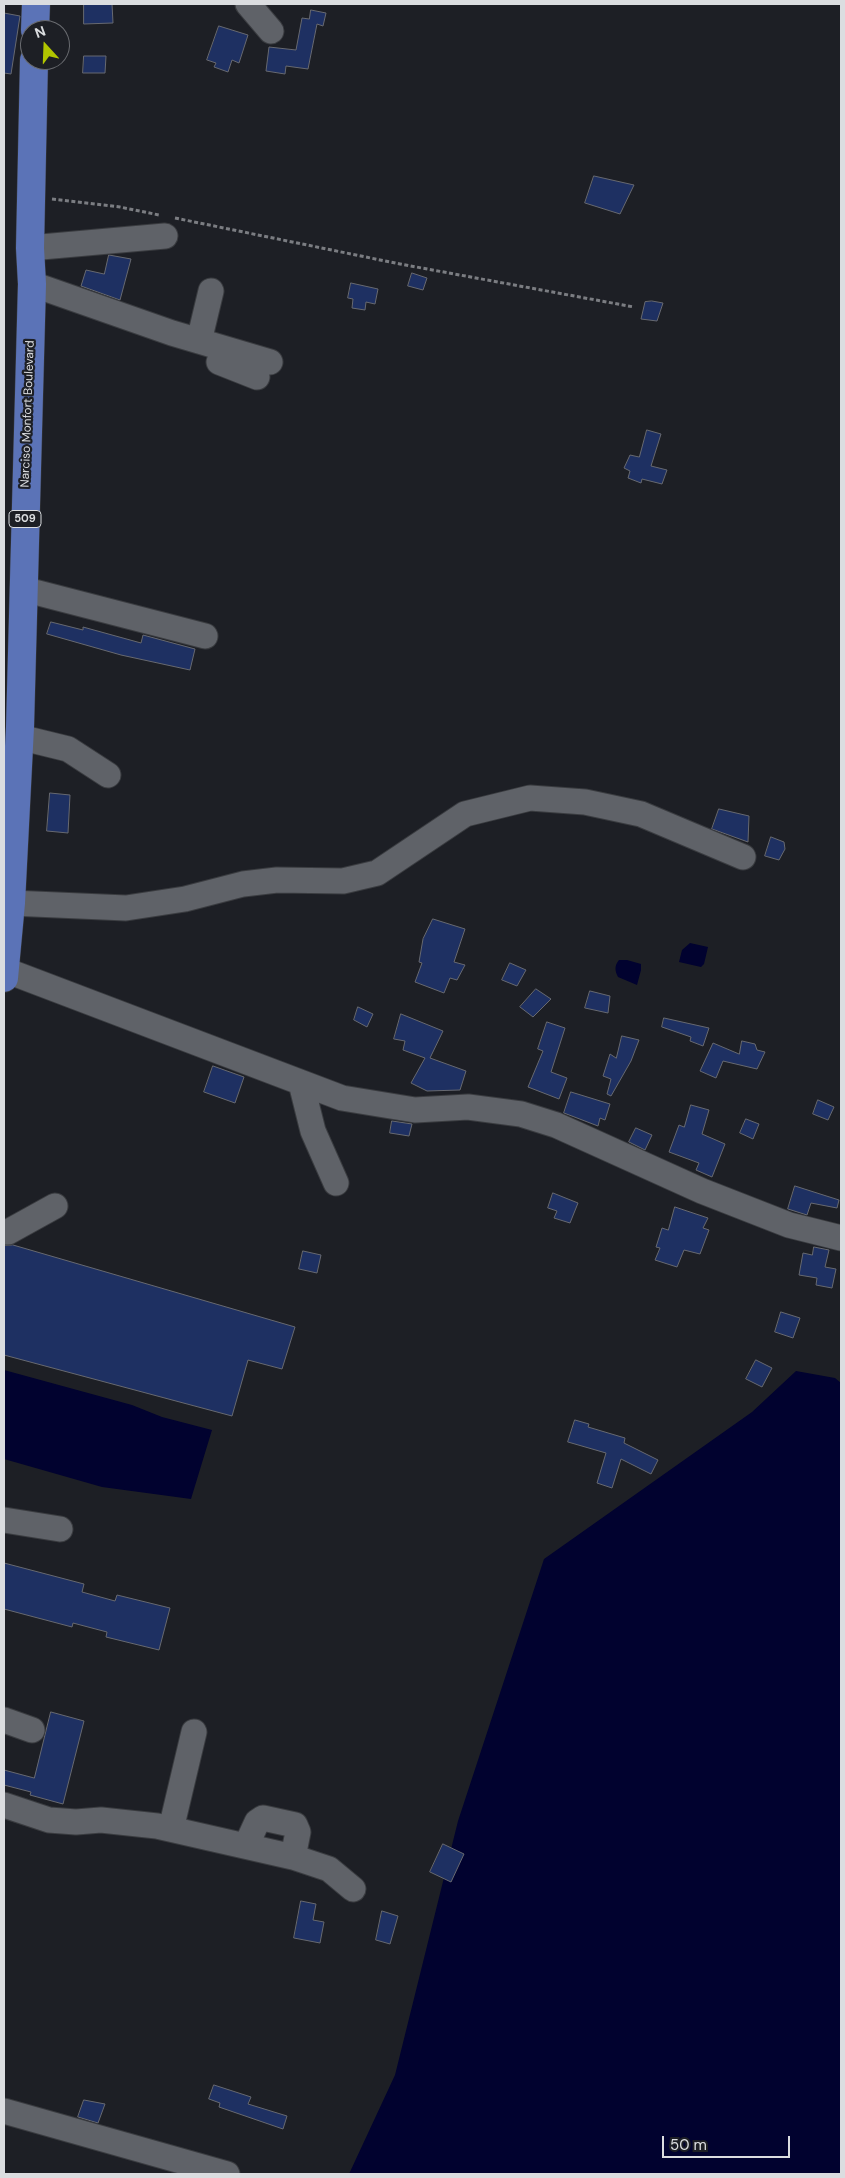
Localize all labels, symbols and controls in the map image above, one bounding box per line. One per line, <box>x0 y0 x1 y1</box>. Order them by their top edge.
north arrow <box>20 20 70 70</box>
text: N <box>32 22 48 42</box>
street label: Narciso Monfort Boulevard <box>18 340 38 488</box>
road number: 509 <box>9 510 41 528</box>
scale bar <box>665 2126 792 2158</box>
text: 50 m <box>670 2135 707 2155</box>

